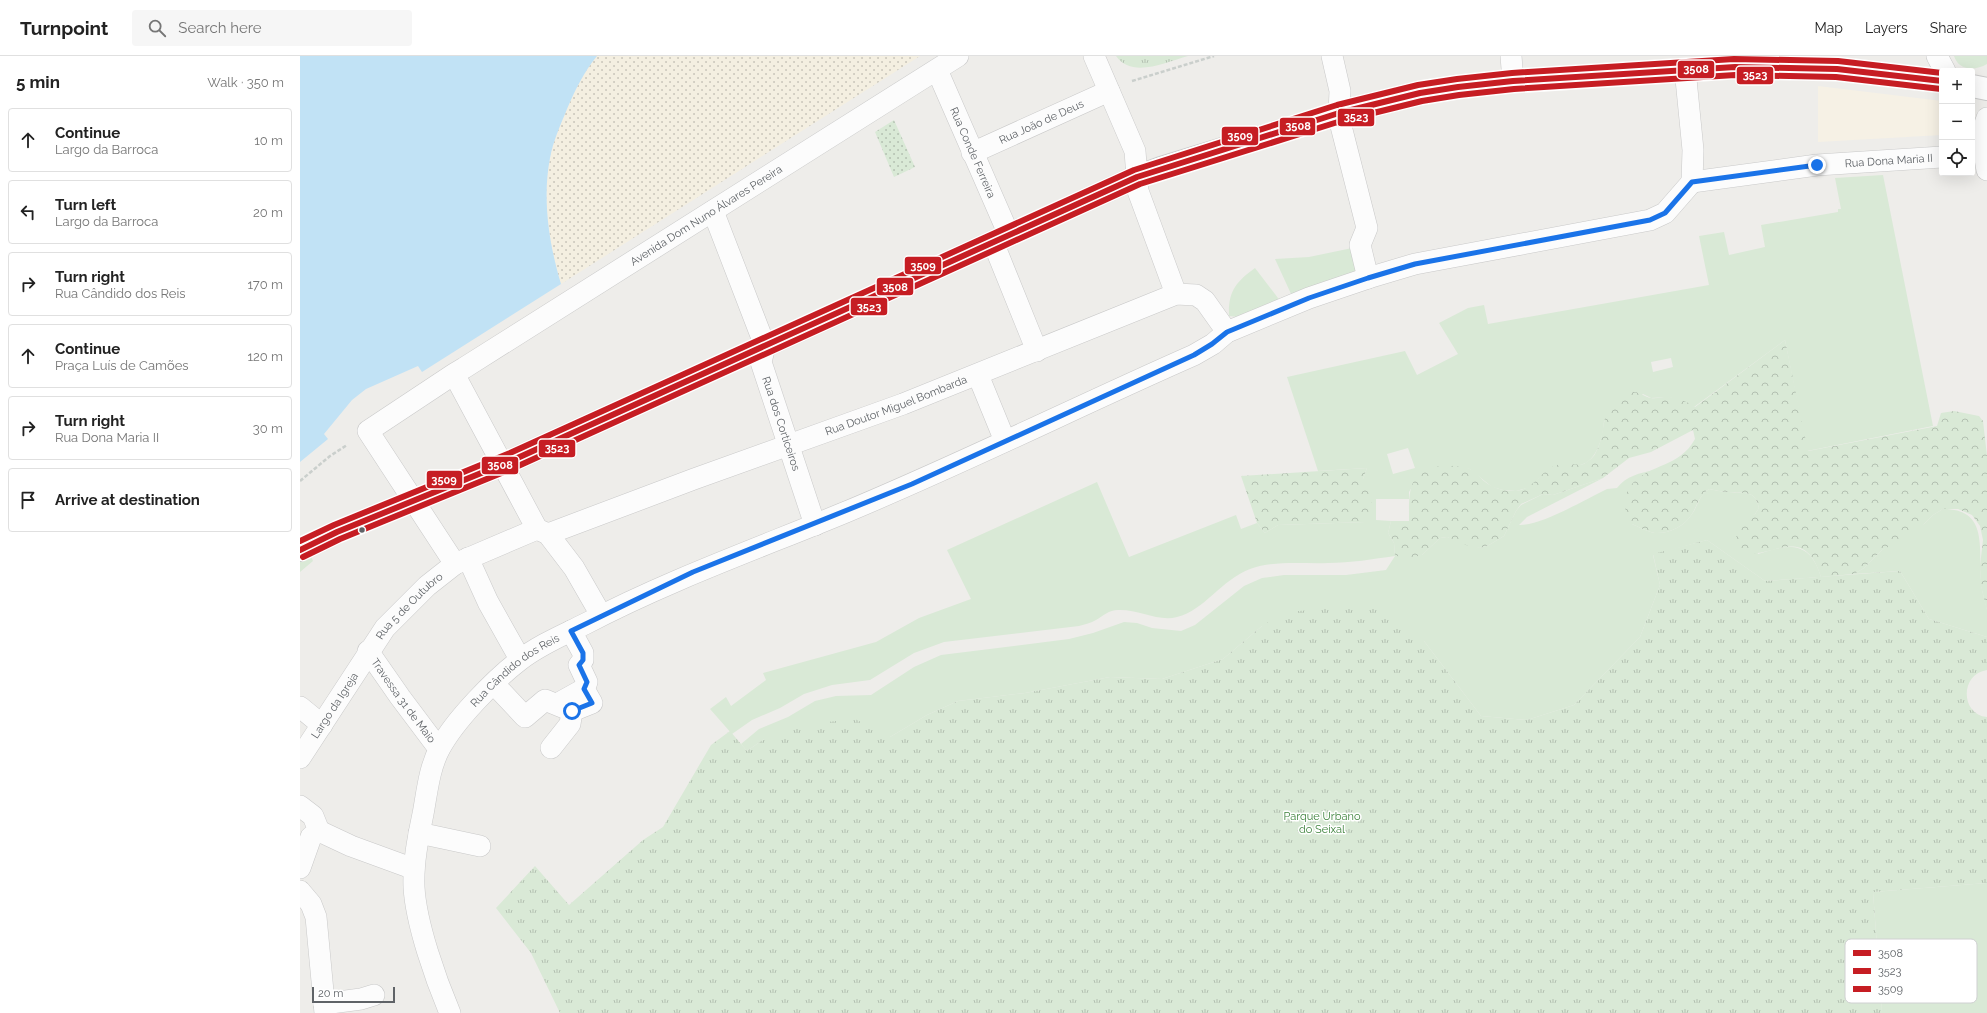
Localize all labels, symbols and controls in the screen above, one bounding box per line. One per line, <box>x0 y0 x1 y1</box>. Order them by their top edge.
search box <box>132 10 412 46</box>
text: Turnpoint <box>20 17 108 39</box>
icon: search <box>146 17 168 39</box>
text: Search here <box>178 19 262 37</box>
text: Map <box>1815 20 1843 36</box>
text: Layers <box>1865 20 1908 36</box>
text: Share <box>1930 20 1967 36</box>
line badge: 3508 <box>1677 60 1715 79</box>
text: 3508 <box>1683 63 1709 76</box>
line badge: 3523 <box>1736 66 1774 85</box>
map controls <box>1939 68 1975 176</box>
button: + <box>1939 68 1975 104</box>
text: 3523 <box>1743 69 1767 82</box>
text: 5 min <box>16 72 60 92</box>
text: Walk · 350 m <box>207 75 284 90</box>
street label: Rua João de Deus <box>997 97 1086 147</box>
button: − <box>1939 104 1975 140</box>
street label: Rua Conde Ferreira <box>947 105 998 200</box>
line badge: 3523 <box>1337 108 1375 127</box>
text: 3523 <box>1344 111 1368 124</box>
line badge: 3508 <box>1279 117 1316 136</box>
text: 3508 <box>1285 120 1311 133</box>
text: Continue <box>55 124 120 142</box>
line badge: 3509 <box>1221 126 1259 146</box>
icon: ahead <box>17 129 39 151</box>
text: 3509 <box>1227 130 1253 143</box>
text: 10 m <box>254 133 283 148</box>
button: locate <box>1939 140 1975 176</box>
text: Largo da Barroca <box>55 142 158 157</box>
street label: Rua Dona Maria II <box>1844 152 1933 170</box>
route end <box>1808 156 1826 174</box>
street label: Avenida Dom Nuno Álvares Pereira <box>628 163 785 268</box>
text: Turn left <box>55 196 116 214</box>
icon: left <box>17 201 39 223</box>
text: 20 m <box>253 205 283 220</box>
text: Largo da Barroca <box>55 214 158 229</box>
line badge: 3509 <box>904 256 942 275</box>
text: 3509 <box>910 260 936 273</box>
text: Turn right <box>55 268 125 286</box>
icon: right <box>17 273 39 295</box>
text: 170 m <box>247 277 283 292</box>
line badge: 3508 <box>876 277 914 296</box>
text: 3508 <box>882 281 908 294</box>
text: Rua Cândido dos Reis <box>55 286 186 301</box>
line badge: 3523 <box>850 297 888 316</box>
text: 3523 <box>857 301 881 314</box>
text: Continue <box>55 340 120 358</box>
icon: ahead <box>17 345 39 367</box>
text: 120 m <box>247 349 283 364</box>
text: Praça Luís de Camões <box>55 358 189 373</box>
street label: Rua Doutor Miguel Bombarda <box>823 373 969 438</box>
street label: Rua dos Corticeiros <box>759 375 803 472</box>
text: Turn right <box>55 412 125 430</box>
icon: right <box>17 417 39 439</box>
text: 30 m <box>253 421 283 436</box>
text: Rua Dona Maria II <box>55 430 159 445</box>
line badge: 3523 <box>538 439 576 458</box>
text: 3523 <box>545 442 569 455</box>
line badge: 3508 <box>481 456 519 475</box>
text: 3508 <box>487 459 513 472</box>
line badge: 3509 <box>426 470 463 489</box>
text: 3509 <box>431 474 457 487</box>
icon: arrive <box>17 489 39 511</box>
text: Arrive at destination <box>55 491 200 509</box>
unlabelled marker <box>357 525 367 535</box>
street label: Rua 5 de Outubro <box>373 570 446 642</box>
street label: Rua Cândido dos Reis <box>468 631 562 710</box>
street label: Travessa 31 de Maio <box>368 656 438 746</box>
street label: Largo da Igreja <box>309 670 361 741</box>
route start <box>563 702 581 720</box>
park label: Parque Urbano do Seixal <box>1284 810 1361 836</box>
legend <box>1845 939 1977 1003</box>
text: 3508 <box>1878 947 1903 960</box>
text: 3523 <box>1878 965 1902 978</box>
text: 3509 <box>1878 983 1903 996</box>
scale bar <box>312 985 395 1004</box>
text: 20 m <box>318 987 343 1000</box>

